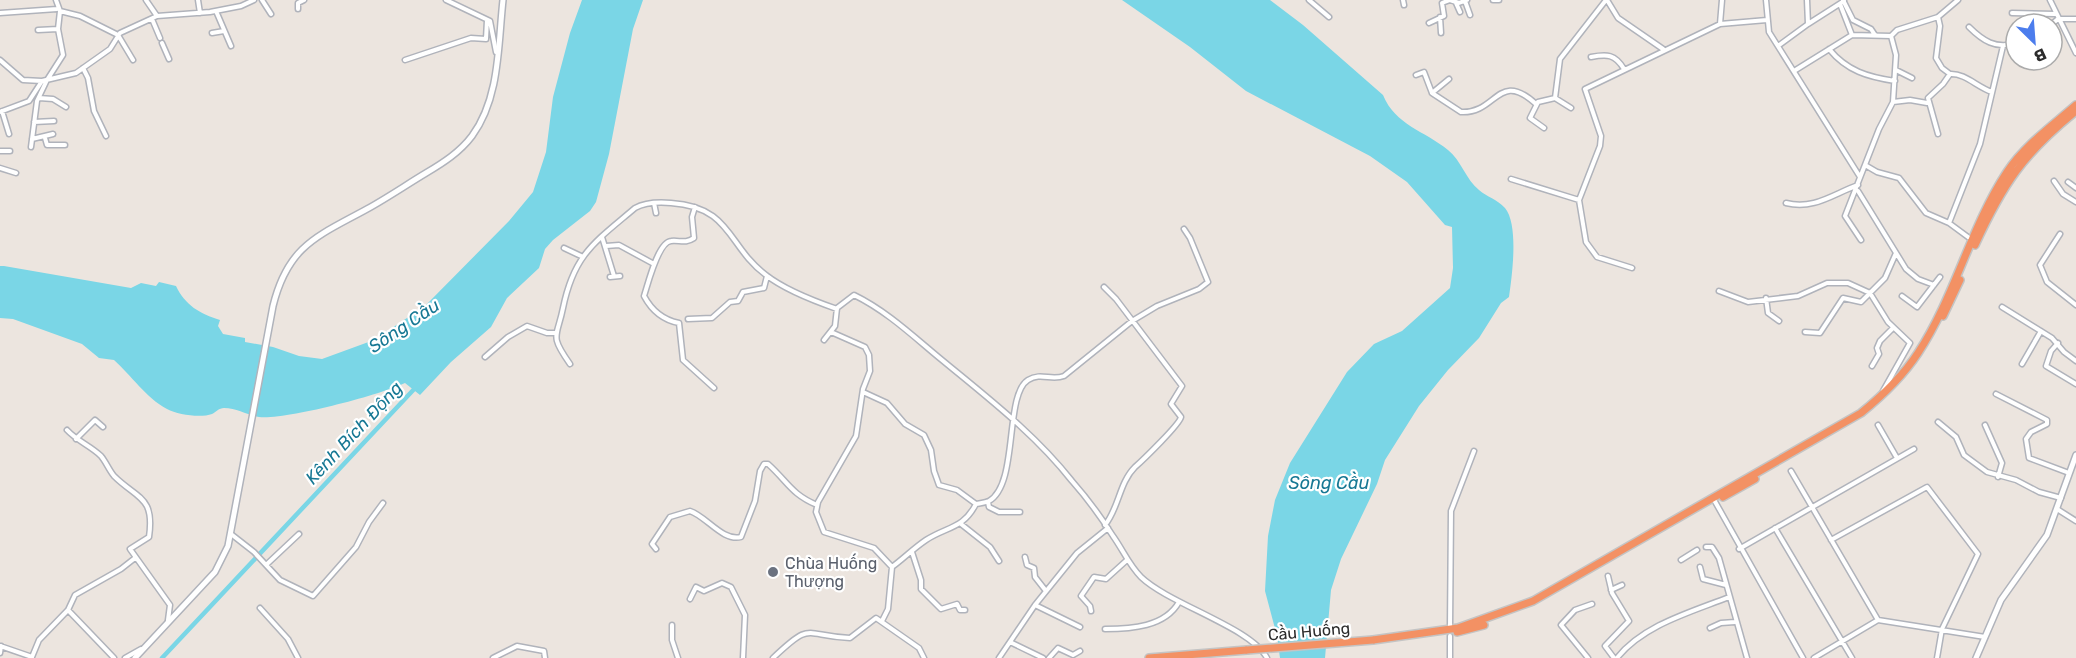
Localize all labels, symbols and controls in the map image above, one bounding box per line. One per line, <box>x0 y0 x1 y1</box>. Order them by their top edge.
north arrow <box>2004 12 2064 72</box>
text: B <box>2031 44 2049 66</box>
water label: Sông Cầu <box>364 293 444 358</box>
water label: Kênh Bích Động <box>301 377 407 489</box>
water label: Sông Cầu <box>1289 471 1370 494</box>
place label: Chùa Huống Thượng <box>785 553 877 591</box>
marker: Chùa Huống Thượng <box>766 565 780 579</box>
street label: Cầu Huống <box>1267 617 1351 645</box>

